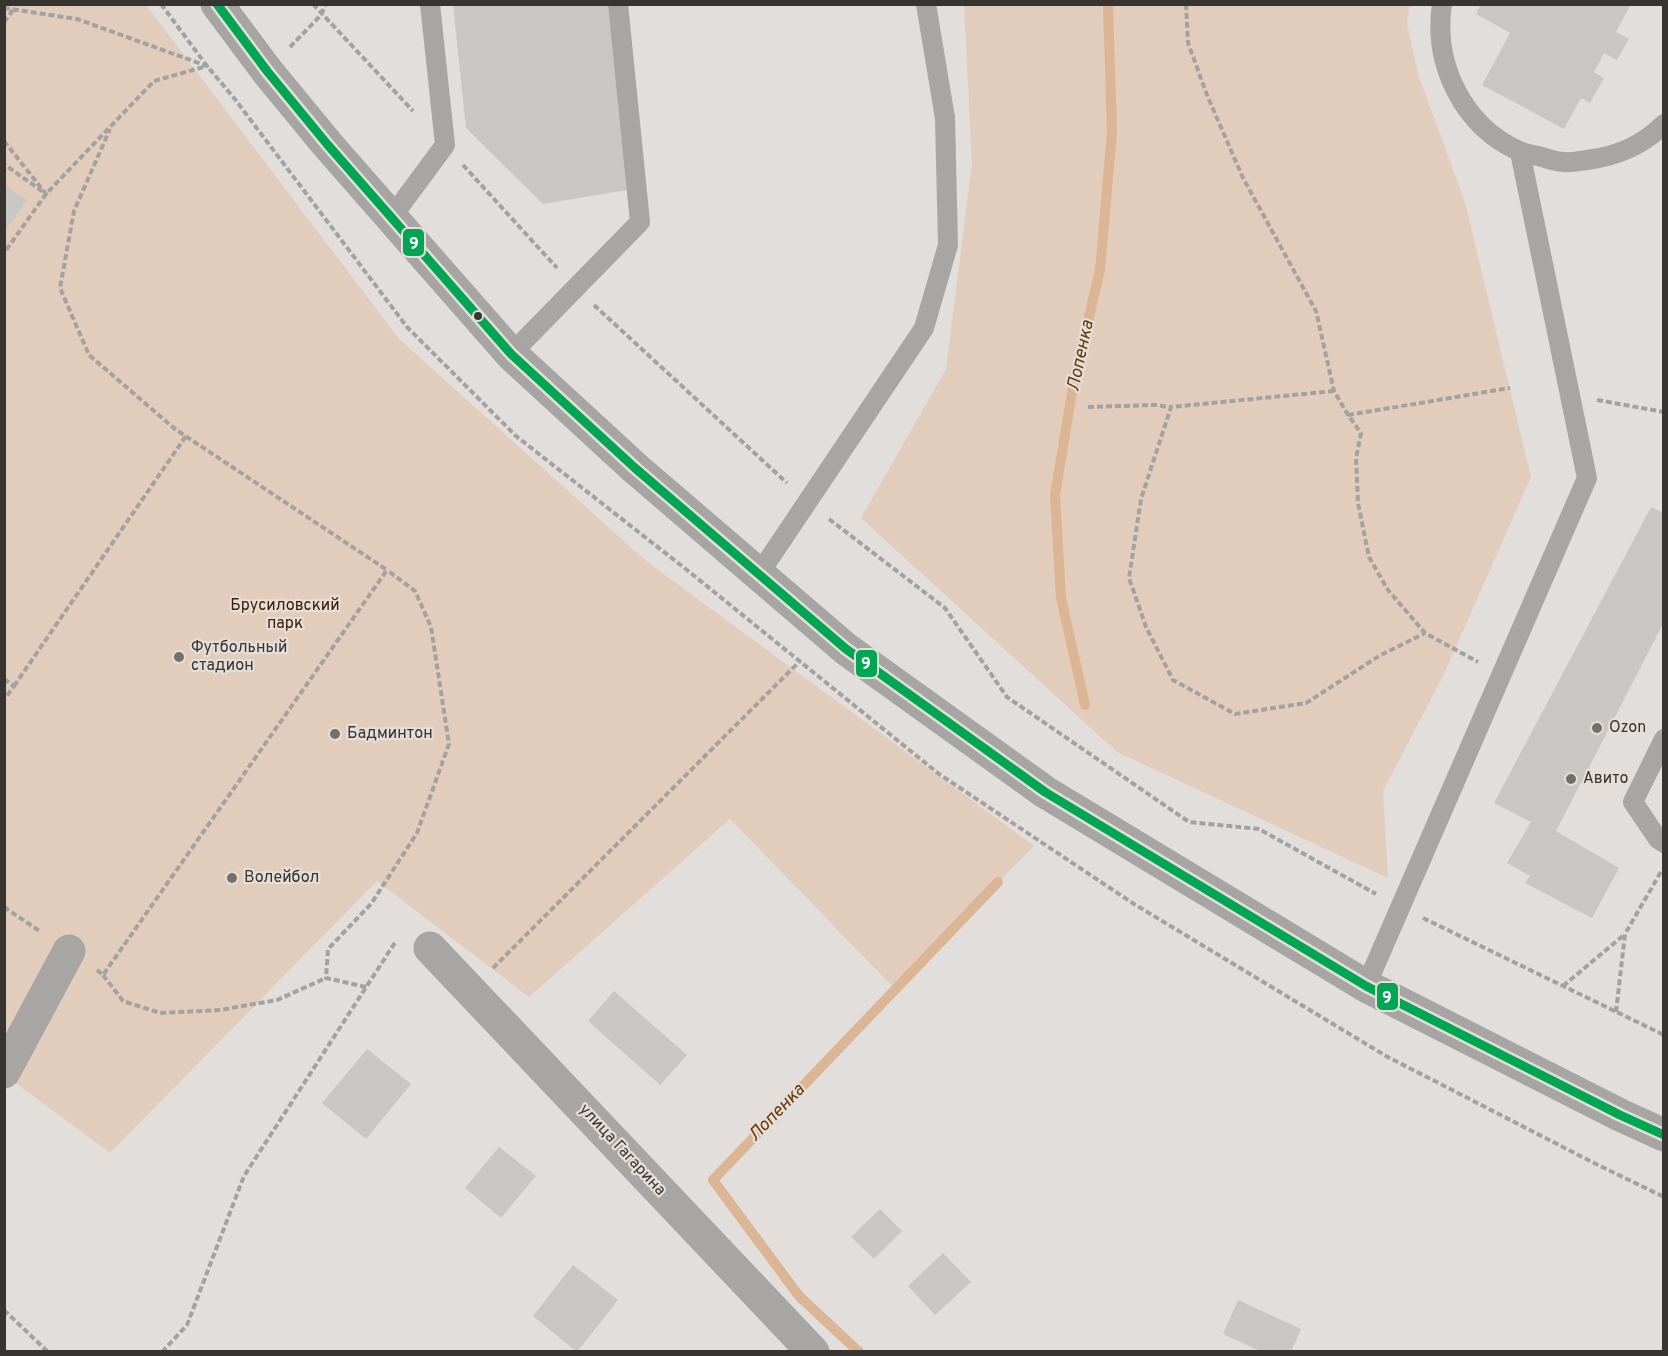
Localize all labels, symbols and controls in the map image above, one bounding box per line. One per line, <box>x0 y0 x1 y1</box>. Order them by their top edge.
line badge: 9 <box>402 228 425 257</box>
text: 9 <box>409 235 419 255</box>
unlabelled marker <box>472 310 484 322</box>
water label: Лопенка <box>1062 318 1100 394</box>
park label: Брусиловский парк <box>230 596 340 634</box>
place label: Футбольный стадион <box>191 638 287 676</box>
line badge: 9 <box>855 649 878 678</box>
marker: Футбольный стадион <box>172 650 186 664</box>
text: 9 <box>861 655 871 675</box>
place label: Ozon <box>1609 718 1646 738</box>
marker: Ozon <box>1590 721 1604 735</box>
place label: Бадминтон <box>347 724 433 744</box>
marker: Бадминтон <box>328 727 342 741</box>
place label: Авито <box>1583 769 1629 789</box>
marker: Авито <box>1564 772 1578 786</box>
place label: Волейбол <box>244 868 319 888</box>
marker: Волейбол <box>225 871 239 885</box>
line badge: 9 <box>1376 982 1399 1011</box>
text: 9 <box>1382 989 1392 1009</box>
water label: Лопенка <box>744 1079 811 1147</box>
street label: улица Гагарина <box>574 1100 670 1200</box>

